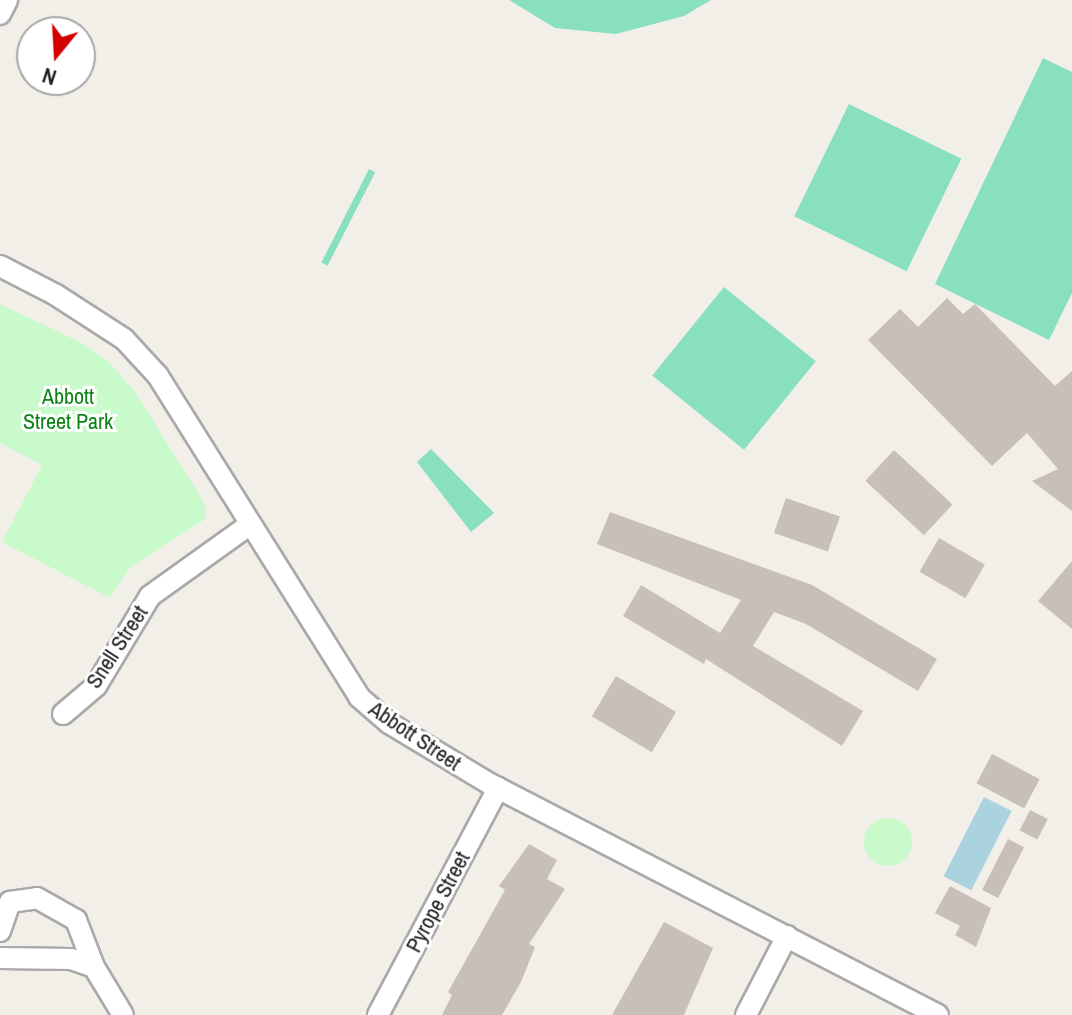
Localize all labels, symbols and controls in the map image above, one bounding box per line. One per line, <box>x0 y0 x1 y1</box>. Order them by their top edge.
north arrow <box>16 16 96 96</box>
text: N <box>38 61 60 93</box>
park label: Abbott Street Park <box>23 383 113 434</box>
street label: Snell Street <box>81 601 153 693</box>
street label: Abbott Street <box>364 696 466 776</box>
street label: Pyrope Street <box>400 847 476 957</box>

